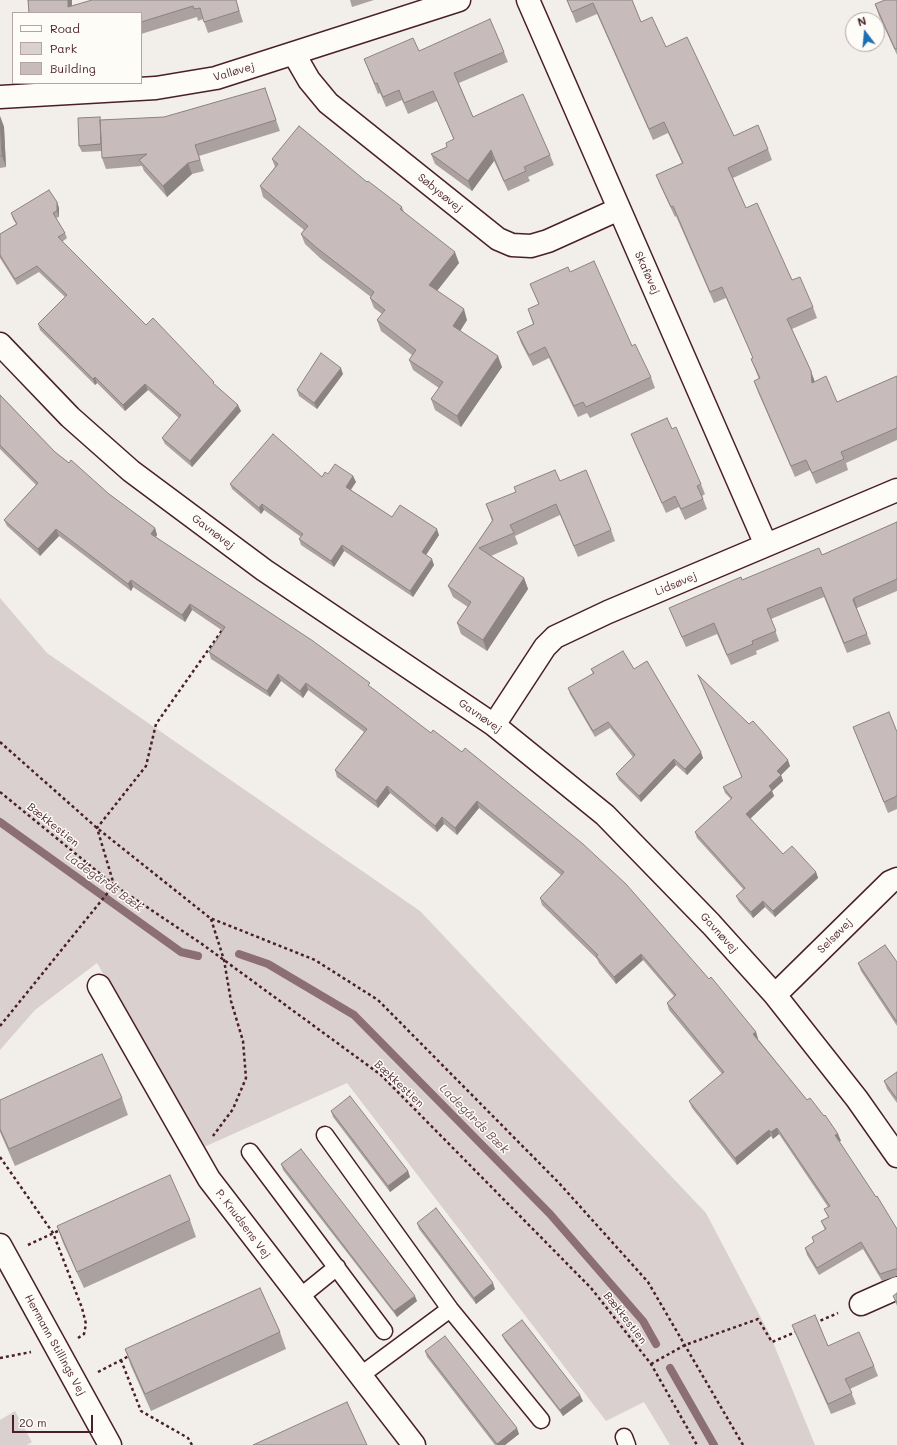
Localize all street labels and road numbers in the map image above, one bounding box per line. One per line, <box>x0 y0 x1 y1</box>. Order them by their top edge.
street label: Valløvej <box>212 60 256 84</box>
street label: Søbysøvej <box>415 171 465 215</box>
street label: Skaføvej <box>632 249 662 297</box>
street label: Gavnøvej <box>189 512 237 552</box>
street label: Lidsøvej <box>653 569 699 599</box>
street label: Gavnøvej <box>456 696 504 736</box>
street label: Bækkestien <box>24 800 82 850</box>
street label: Gavnøvej <box>697 910 741 956</box>
street label: Selsøvej <box>815 916 855 956</box>
street label: Bækkestien <box>372 1058 426 1110</box>
street label: P. Knudsens Vej <box>213 1187 273 1261</box>
street label: Bækkestien <box>601 1289 649 1347</box>
street label: Hermann Stillings Vej <box>22 1292 88 1398</box>

